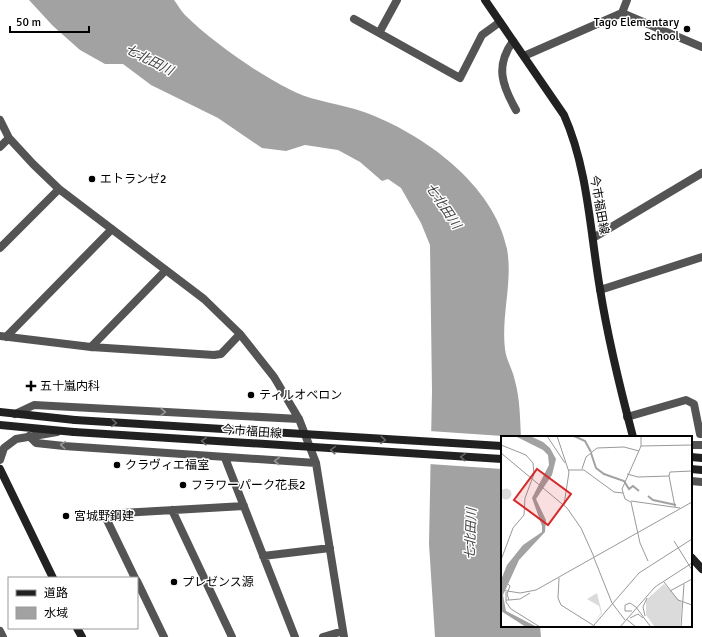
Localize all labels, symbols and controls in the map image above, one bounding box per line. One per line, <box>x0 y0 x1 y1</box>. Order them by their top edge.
scale bar <box>10 8 89 34</box>
text: 50 m <box>16 15 41 30</box>
place label: Tago Elementary School <box>594 15 679 44</box>
marker: Tago Elementary School <box>682 24 692 34</box>
water label: 七北田川 <box>122 41 178 80</box>
place label: エトランゼ2 <box>100 172 166 187</box>
marker: エトランゼ2 <box>87 174 97 184</box>
street label: 今市福田線 <box>586 174 612 236</box>
water label: 七北田川 <box>422 180 465 234</box>
place label: 五十嵐内科 <box>40 379 100 394</box>
marker: 五十嵐内科 <box>25 380 37 392</box>
place label: ティルオベロン <box>259 388 342 403</box>
marker: ティルオベロン <box>246 390 256 400</box>
one-way arrow <box>160 408 166 416</box>
one-way arrow <box>111 418 117 427</box>
street label: 今市福田線 <box>222 422 282 442</box>
one-way arrow <box>380 435 386 444</box>
one-way arrow <box>201 436 207 445</box>
inset map <box>501 436 692 627</box>
one-way arrow <box>60 441 66 450</box>
one-way arrow <box>330 445 336 454</box>
one-way arrow <box>460 452 466 461</box>
one-way arrow <box>274 456 280 465</box>
place label: クラヴィエ福室 <box>125 458 209 473</box>
marker: クラヴィエ福室 <box>112 460 122 470</box>
place label: フラワーパーク花長2 <box>191 478 305 493</box>
marker: フラワーパーク花長2 <box>178 480 188 490</box>
water label: 七北田川 <box>462 506 480 560</box>
place label: 宮城野鋼建 <box>74 509 134 524</box>
marker: 宮城野鋼建 <box>61 511 71 521</box>
place label: プレゼンス源 <box>182 575 254 590</box>
legend <box>8 577 138 629</box>
marker: プレゼンス源 <box>169 577 179 587</box>
text: 道路 <box>44 586 68 601</box>
text: 水域 <box>44 606 68 621</box>

